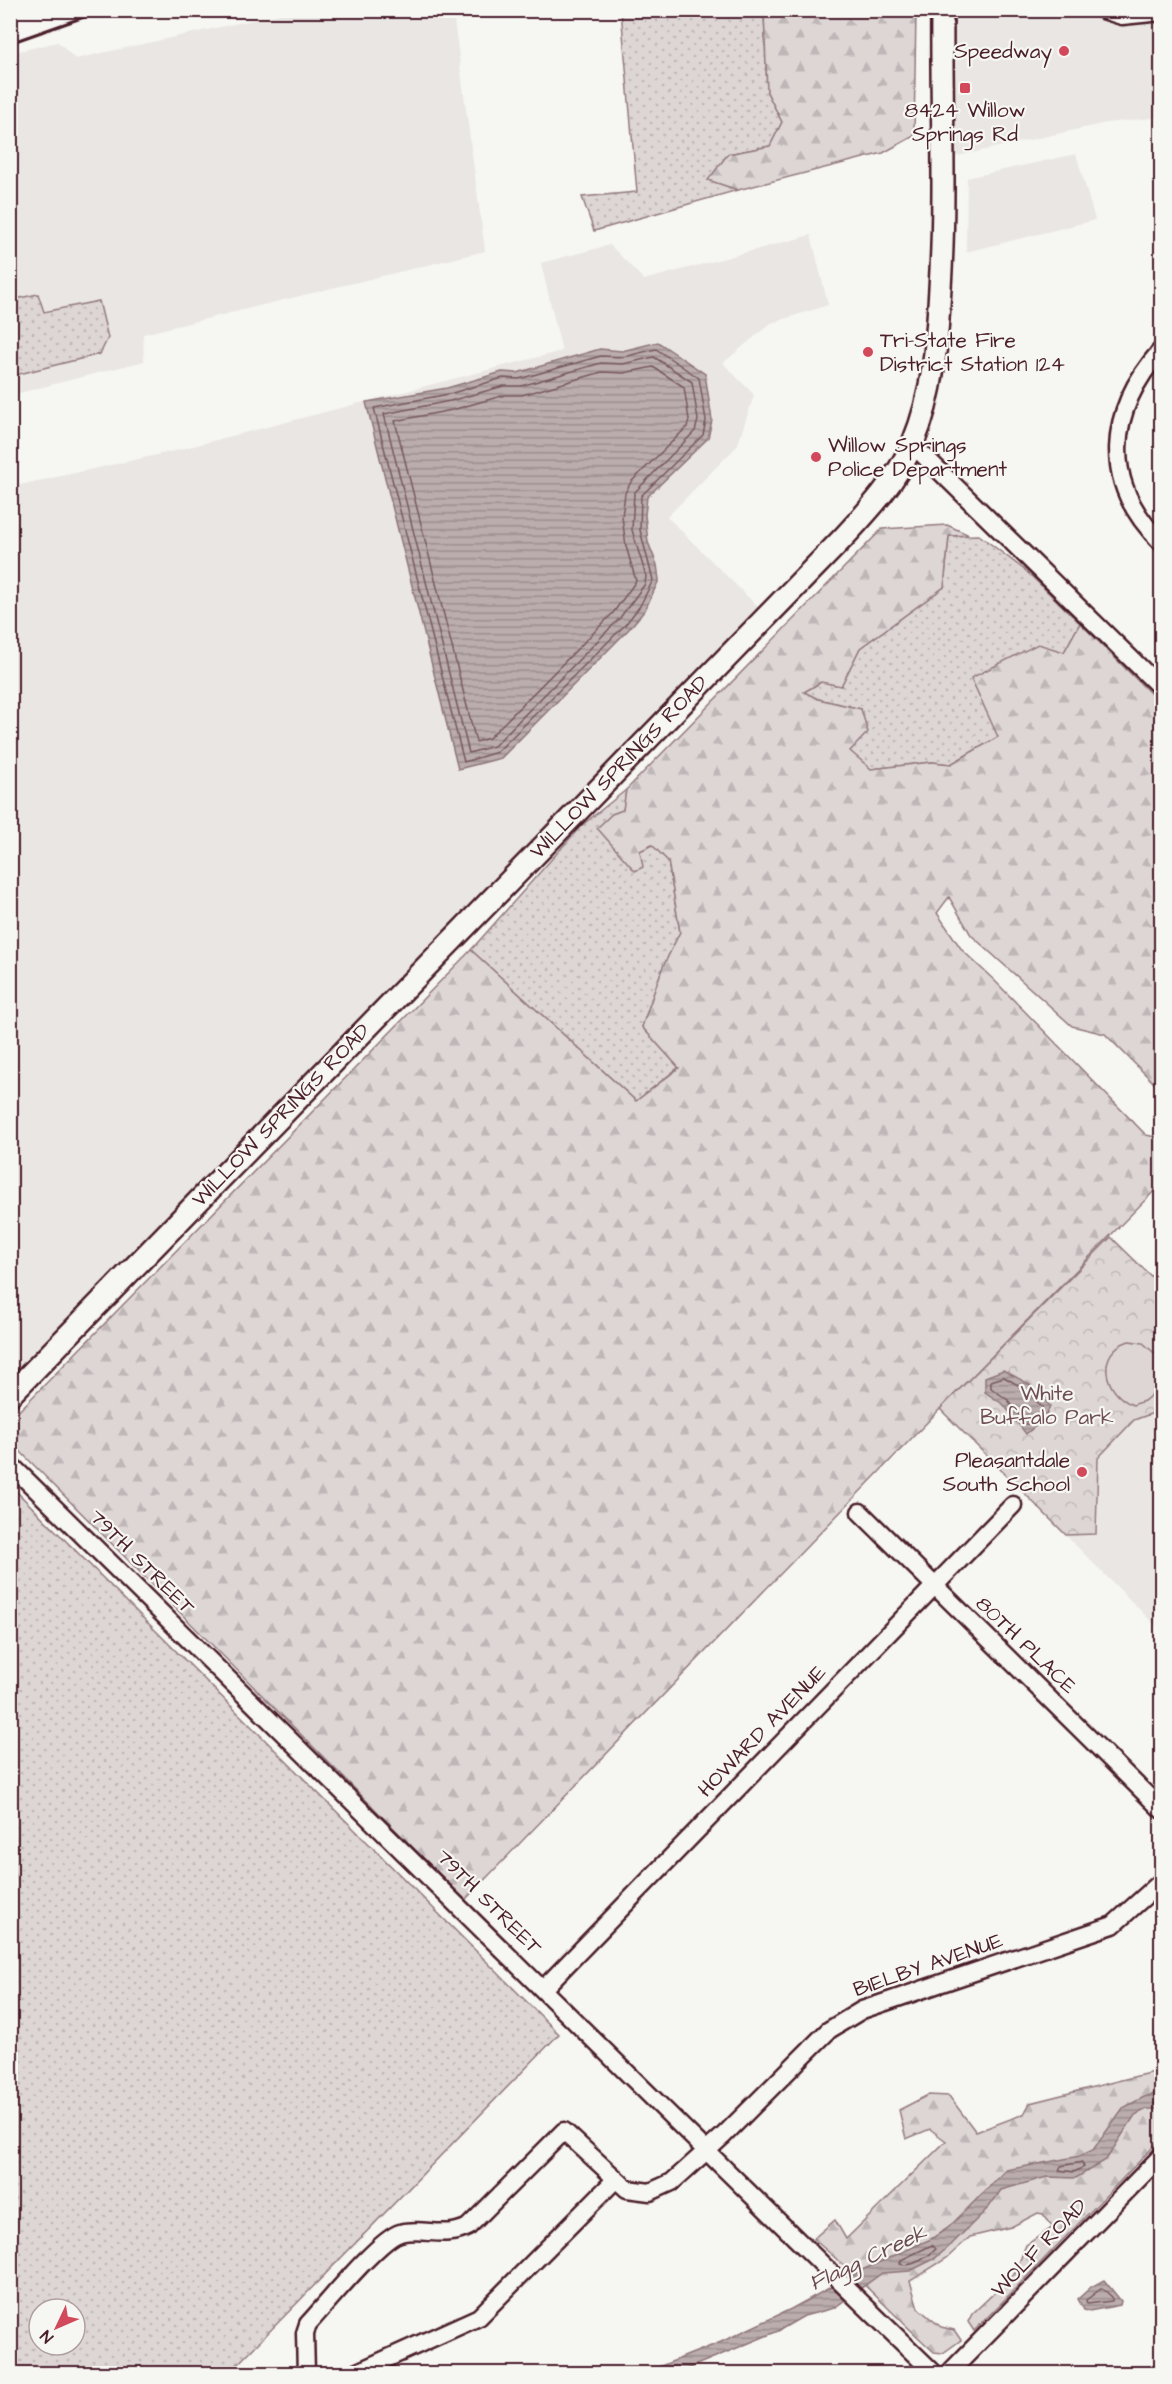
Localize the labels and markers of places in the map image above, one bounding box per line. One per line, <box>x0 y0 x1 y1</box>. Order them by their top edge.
place label: Speedway <box>954 37 1052 68</box>
marker: Speedway <box>1057 44 1071 58</box>
marker: 8424 Willow Springs Rd <box>958 81 972 95</box>
place label: 8424 Willow Springs Rd <box>905 96 1025 151</box>
place label: Tri-State Fire District Station 124 <box>880 326 1065 379</box>
marker: Tri-State Fire District Station 124 <box>861 345 875 359</box>
place label: Willow Springs Police Department <box>828 431 1007 485</box>
marker: Willow Springs Police Department <box>809 450 823 464</box>
place label: Pleasantdale South School <box>943 1446 1070 1499</box>
marker: Pleasantdale South School <box>1075 1465 1089 1479</box>

